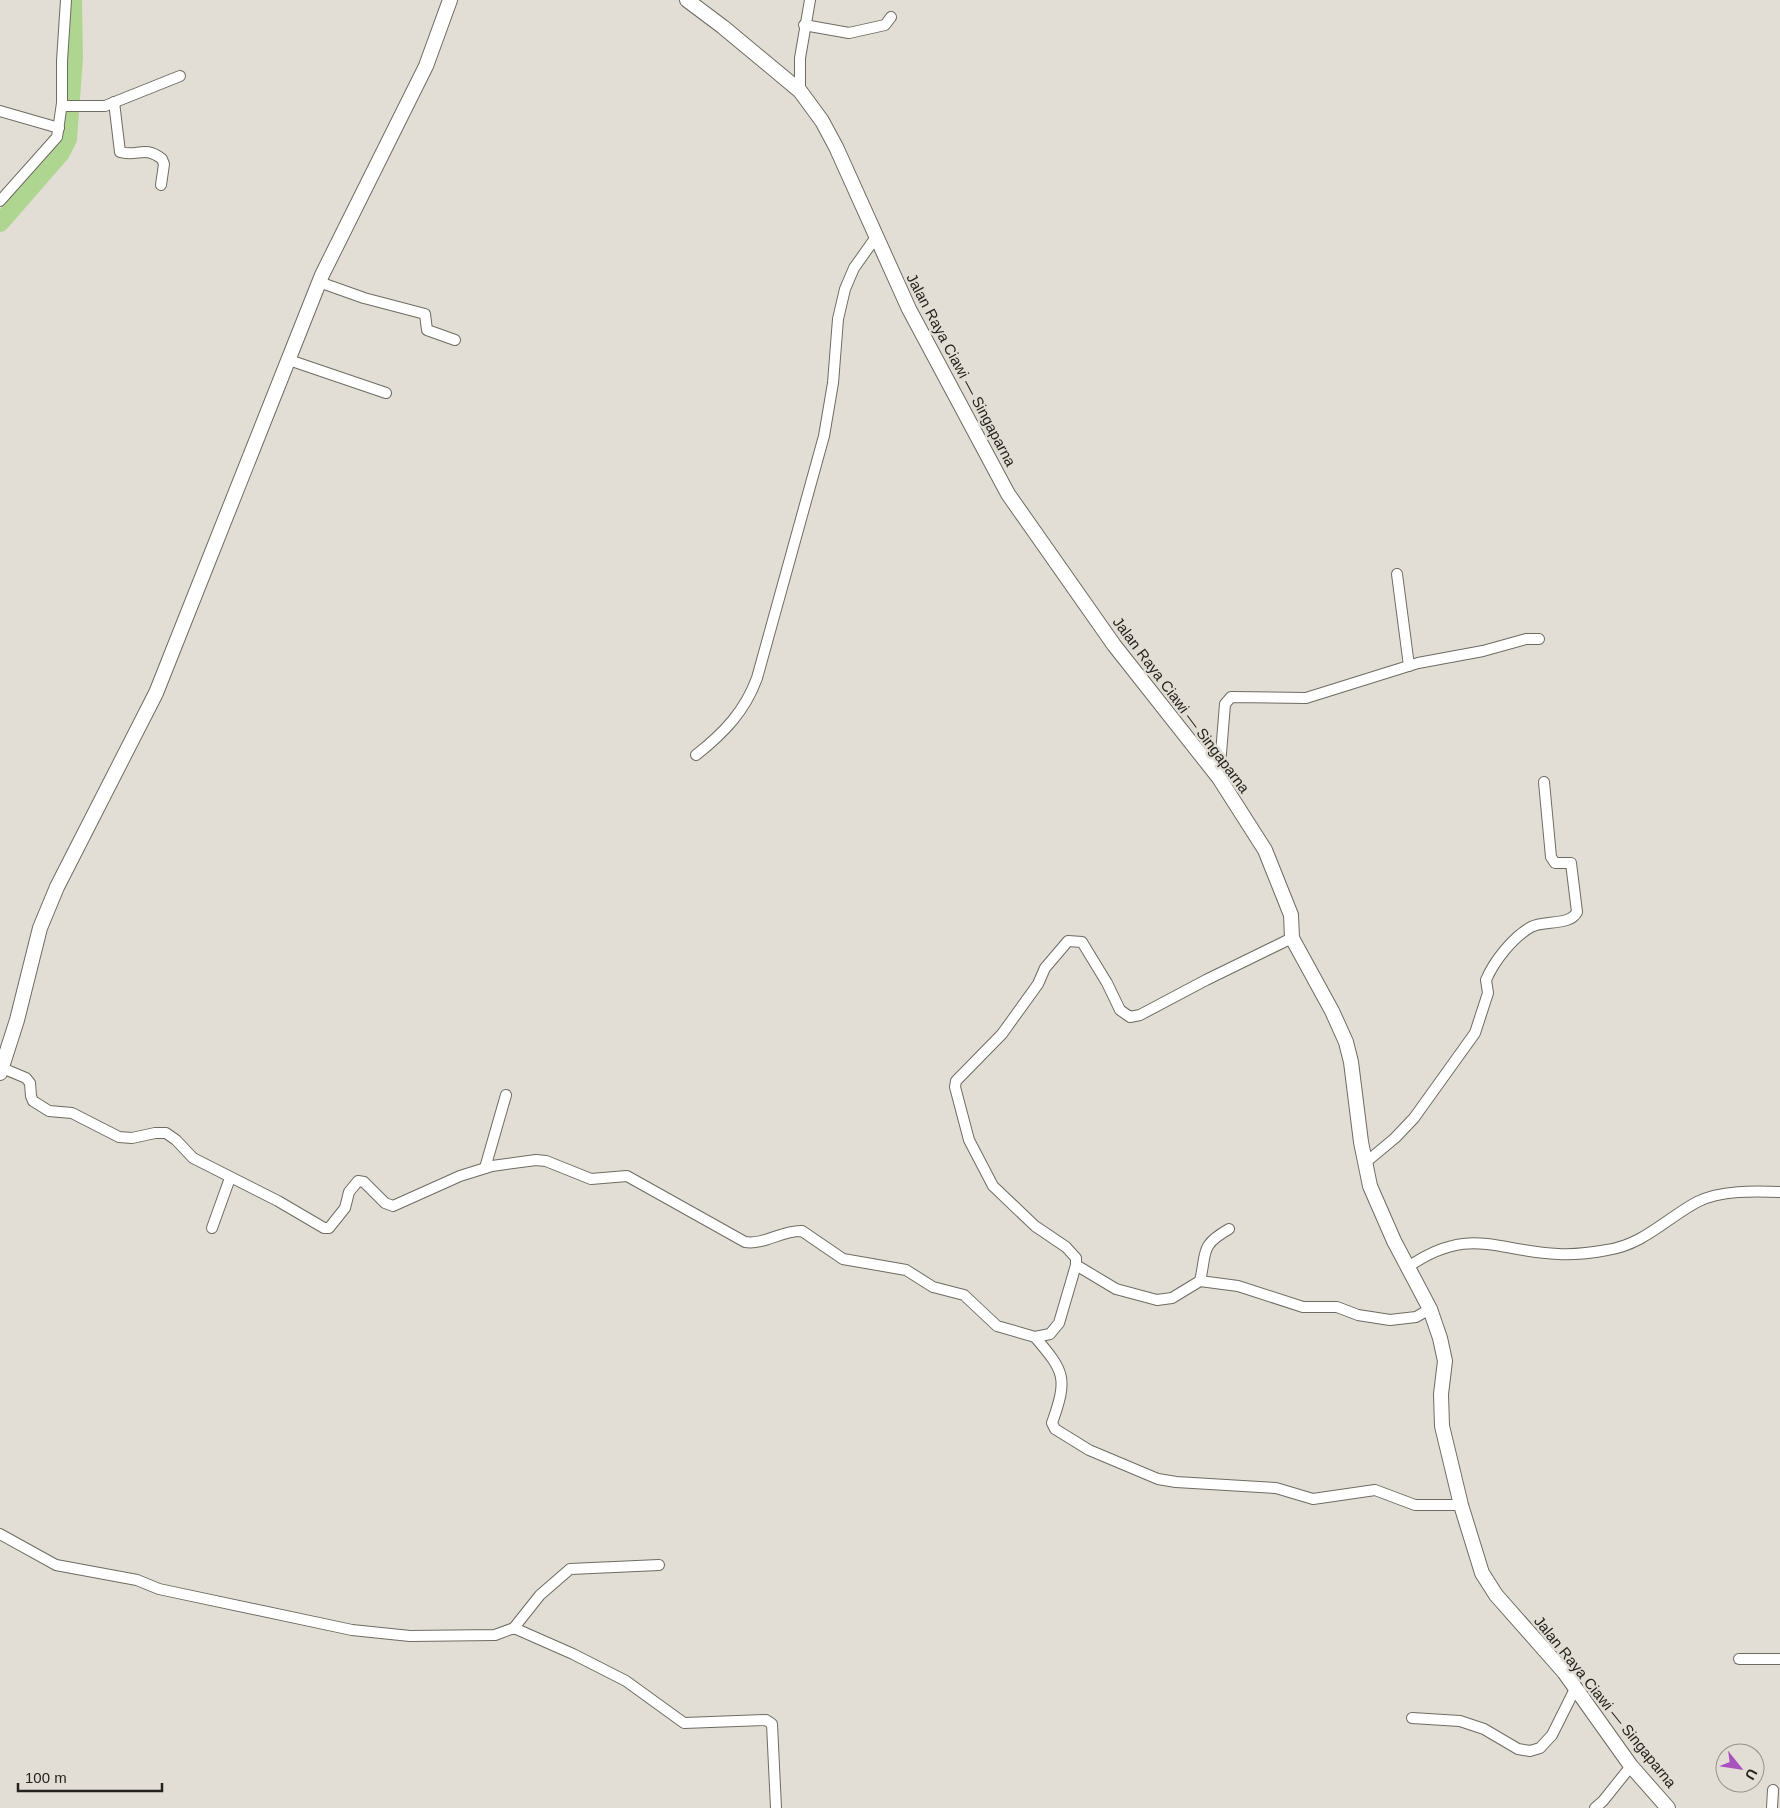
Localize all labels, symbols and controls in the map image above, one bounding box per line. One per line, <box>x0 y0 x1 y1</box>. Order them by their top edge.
street label: Jalan Raya Ciawi — Singaparna <box>903 270 1020 470</box>
street label: Jalan Raya Ciawi — Singaparna <box>1110 613 1254 797</box>
street label: Jalan Raya Ciawi — Singaparna <box>1531 1612 1680 1791</box>
north arrow <box>1715 1743 1765 1793</box>
scale bar <box>18 1760 161 1792</box>
text: U <box>1742 1766 1761 1783</box>
text: 100 m <box>25 1769 67 1786</box>

